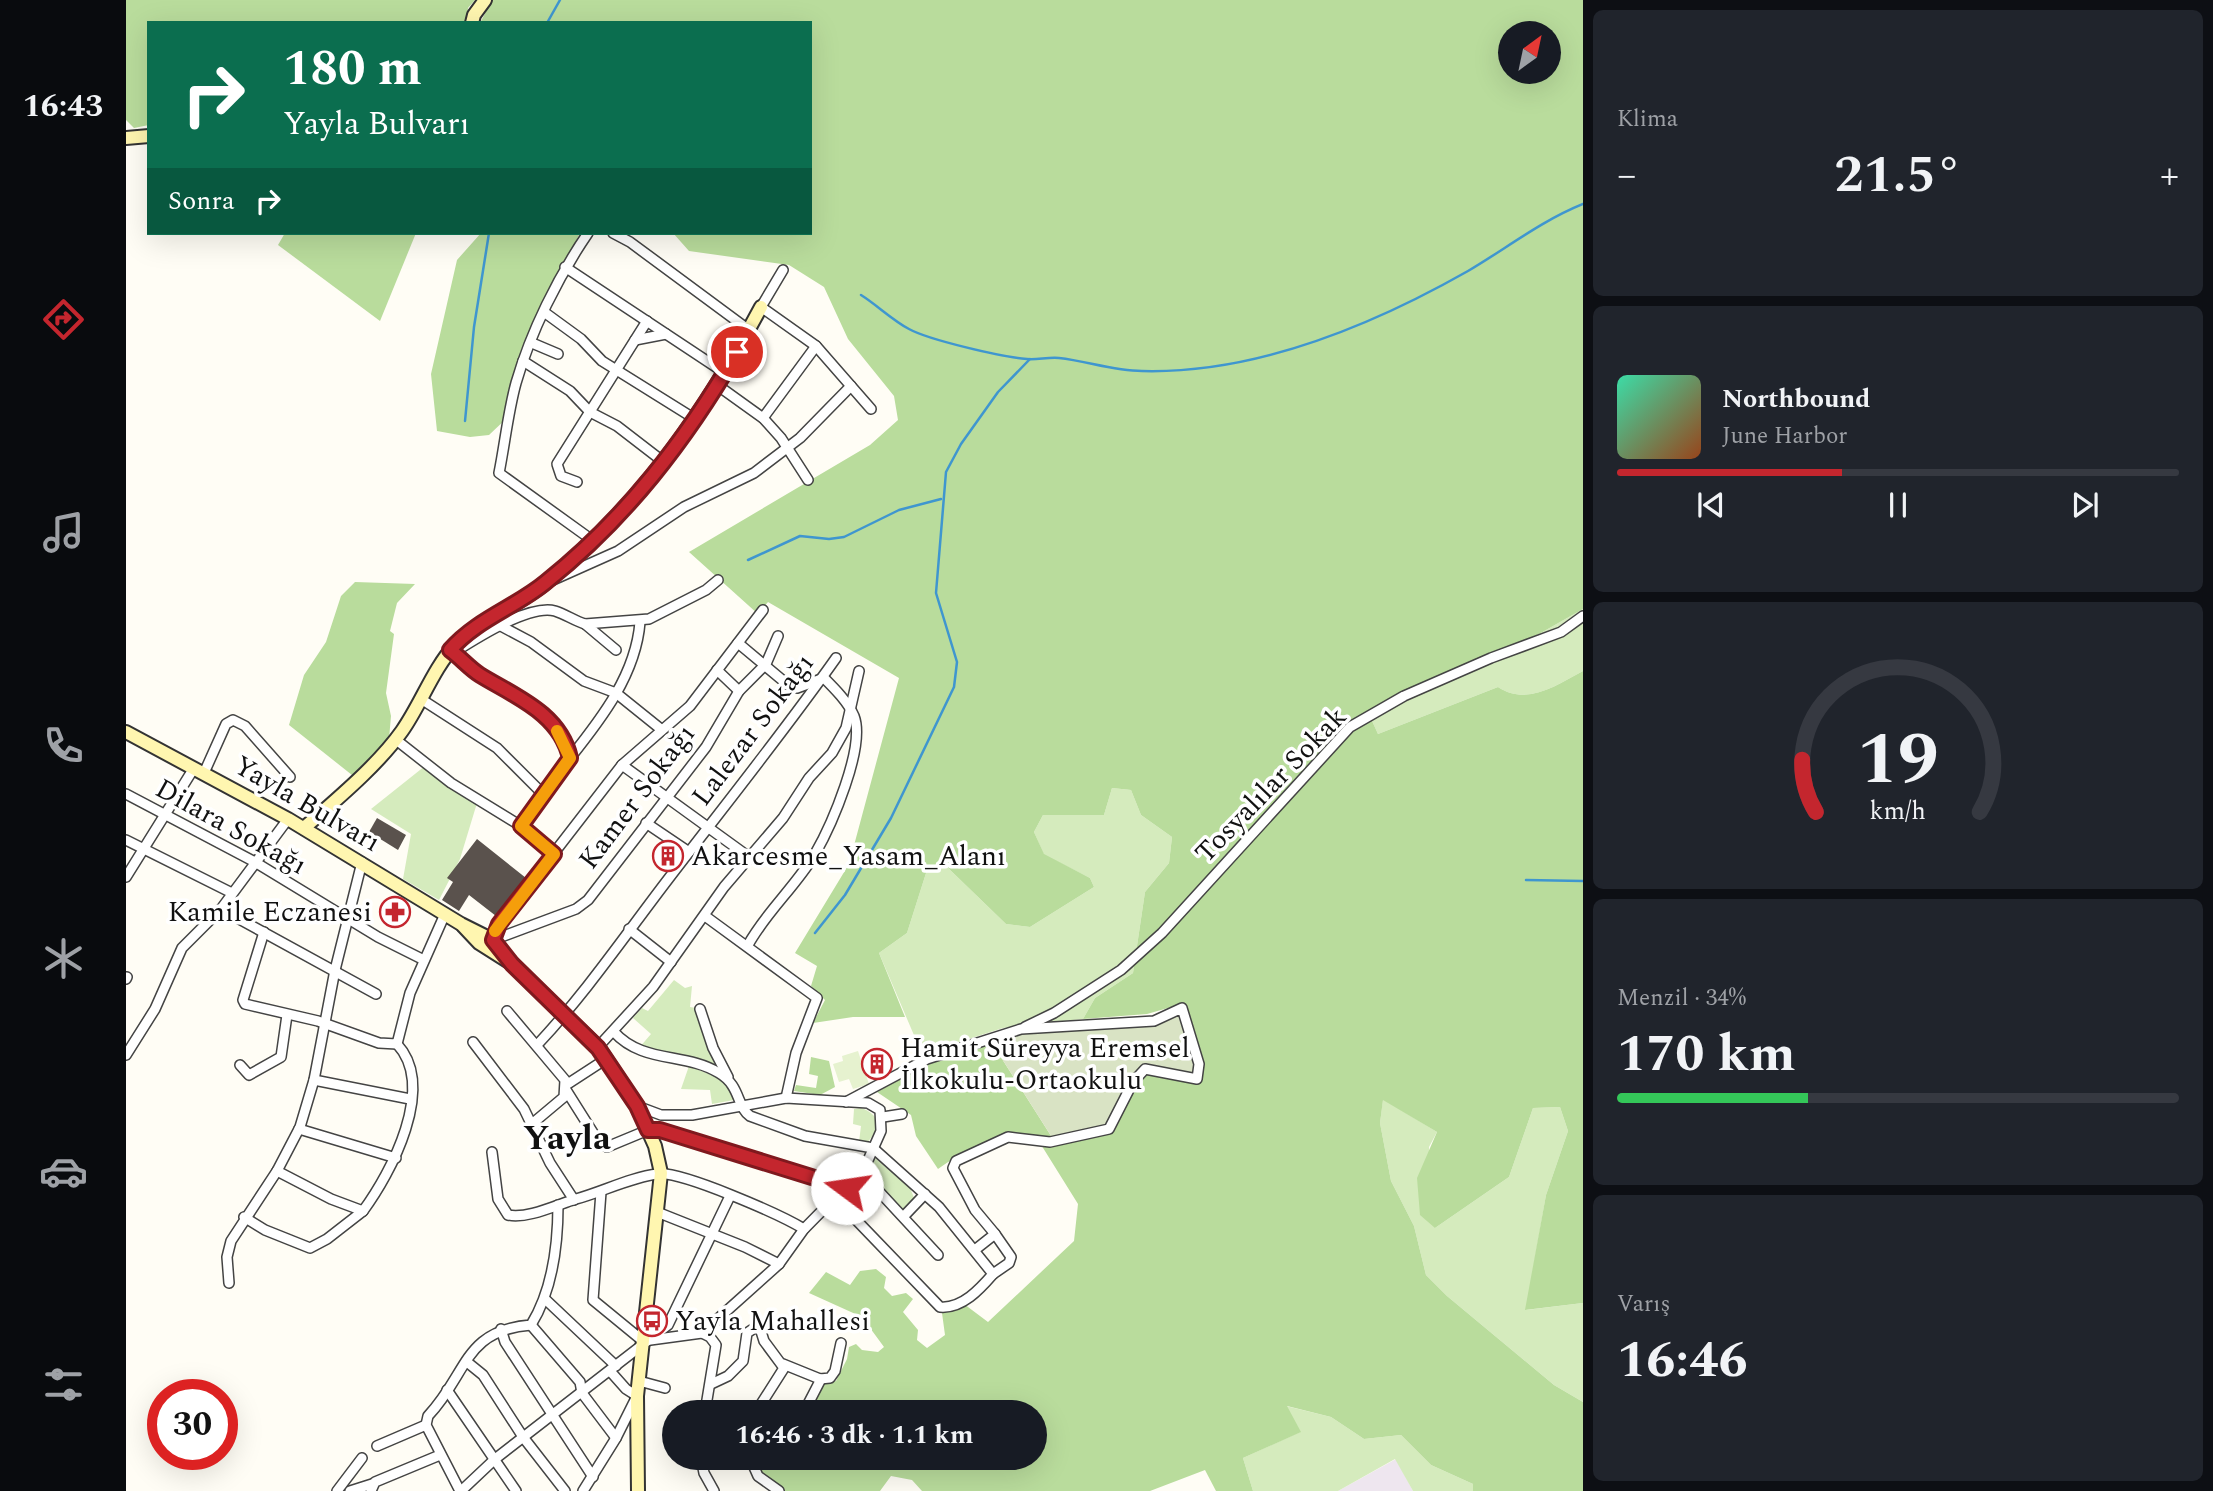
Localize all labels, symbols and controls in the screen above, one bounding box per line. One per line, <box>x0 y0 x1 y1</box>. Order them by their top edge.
north arrow <box>1498 21 1561 84</box>
map controls <box>1498 21 1561 84</box>
text: 180 m <box>283 32 422 107</box>
icon: right <box>168 49 259 140</box>
text: 16:43 <box>23 82 103 131</box>
text: Yayla Bulvarı <box>283 100 470 149</box>
text: Klima <box>1617 102 1678 137</box>
text: 21.5° <box>1834 136 1962 215</box>
text: − <box>1617 147 1636 205</box>
text: + <box>2160 147 2179 205</box>
text: Sonra <box>168 181 235 221</box>
icon: right <box>249 182 287 220</box>
icon: directions <box>39 295 88 344</box>
pin <box>707 322 767 382</box>
icon: arrive <box>718 333 756 371</box>
text: Northbound <box>1722 379 1870 419</box>
text: June Harbor <box>1722 419 1847 454</box>
icon: previous <box>1692 486 1730 524</box>
icon: pause <box>1879 486 1917 524</box>
icon: next <box>2066 486 2104 524</box>
icon: music <box>39 508 88 557</box>
street label: Lalezar Sokağı <box>681 645 825 815</box>
street label: Tosyalılar Sokak <box>1185 697 1357 873</box>
text: 19 <box>1857 705 1939 816</box>
street label: Kamer Sokağı <box>568 715 706 879</box>
icon: phone <box>39 721 88 770</box>
street label: Yayla Bulvarı <box>225 745 389 863</box>
street label: Dilara Sokağı <box>147 768 315 886</box>
text: km/h <box>1870 792 1926 830</box>
place label: Akarcesme_Yasam_Alanı <box>691 835 1006 878</box>
building icon: Akarcesme_Yasam_Alanı <box>651 839 685 873</box>
place label: Kamile Eczanesi <box>168 891 372 934</box>
pharmacy icon: Kamile Eczanesi <box>378 895 412 929</box>
icon: climate <box>39 934 88 983</box>
text: Menzil · 34% <box>1617 981 1746 1016</box>
text: 170 km <box>1617 1015 1796 1094</box>
place label: Hamit Süreyya Eremsel İlkokulu-Ortaokulu <box>900 1027 1190 1102</box>
building icon: Hamit Süreyya Eremsel İlkokulu-Ortaokulu <box>860 1047 894 1081</box>
district label: Yayla <box>523 1112 611 1165</box>
icon: car <box>39 1147 88 1196</box>
position arrow <box>810 1151 884 1225</box>
text: Varış <box>1617 1287 1670 1322</box>
place label: Yayla Mahallesi <box>675 1300 870 1343</box>
bus stop icon: Yayla Mahallesi <box>635 1304 669 1338</box>
text: 16:46 <box>1617 1321 1748 1400</box>
icon: filters <box>39 1360 88 1409</box>
speed limit sign: 30 <box>147 1379 238 1470</box>
text: 16:46 · 3 dk · 1.1 km <box>736 1415 973 1455</box>

